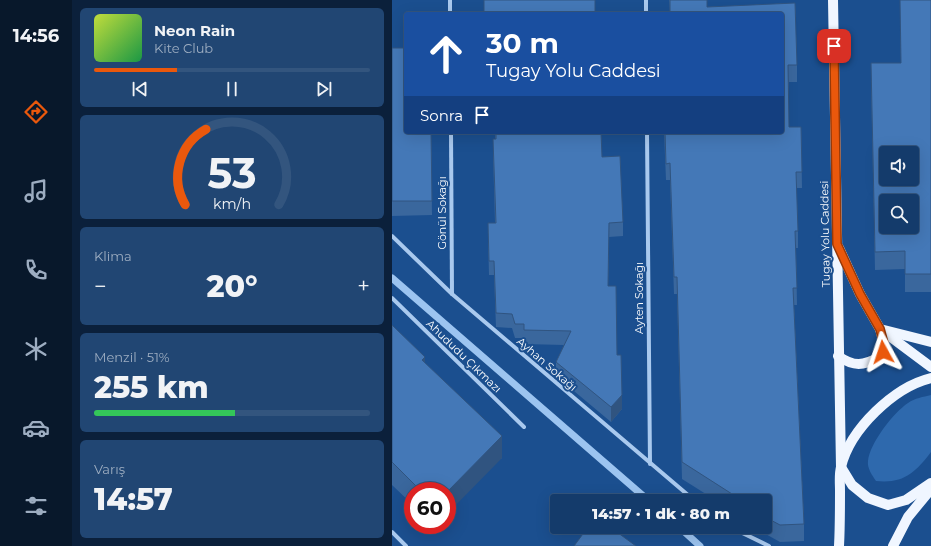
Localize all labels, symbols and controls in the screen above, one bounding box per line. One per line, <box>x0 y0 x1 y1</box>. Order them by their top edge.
text: Neon Rain <box>154 21 235 40</box>
text: 14:56 <box>13 25 59 47</box>
text: 30 m <box>486 26 559 60</box>
icon: ahead <box>420 28 472 80</box>
pin <box>817 29 851 63</box>
icon: arrive <box>823 35 845 57</box>
text: Kite Club <box>154 40 213 56</box>
text: Tugay Yolu Caddesi <box>486 60 661 82</box>
icon: previous <box>129 78 151 100</box>
icon: pause <box>221 78 243 100</box>
icon: next <box>313 78 335 100</box>
icon: directions <box>22 98 50 126</box>
icon: arrive <box>471 104 493 126</box>
text: Sonra <box>420 106 463 125</box>
map controls <box>879 146 919 234</box>
button: sound <box>879 146 919 186</box>
text: 53 <box>207 147 257 197</box>
street label: Gönül Sokağı <box>435 176 449 250</box>
icon: music <box>22 177 50 205</box>
street label: Tugay Yolu Caddesi <box>817 180 833 287</box>
text: km/h <box>213 194 251 212</box>
button: search <box>879 194 919 234</box>
text: Klima <box>94 248 132 264</box>
icon: phone <box>22 256 50 284</box>
street label: Ayten Sokağı <box>632 262 646 334</box>
text: 20° <box>206 268 258 305</box>
text: − <box>94 273 107 300</box>
text: + <box>357 273 370 300</box>
street label: Ahududu Çıkmazı <box>423 316 505 396</box>
position arrow <box>862 331 904 373</box>
street label: Ayhan Sokağı <box>514 334 580 394</box>
icon: climate <box>22 335 50 363</box>
text: Menzil · 51% <box>94 349 170 365</box>
text: 255 km <box>94 369 209 406</box>
icon: car <box>22 414 50 442</box>
text: Varış <box>94 461 125 477</box>
text: 14:57 <box>94 481 173 518</box>
speed limit sign: 60 <box>404 482 456 534</box>
icon: filters <box>22 492 50 520</box>
text: 14:57 · 1 dk · 80 m <box>592 504 730 523</box>

